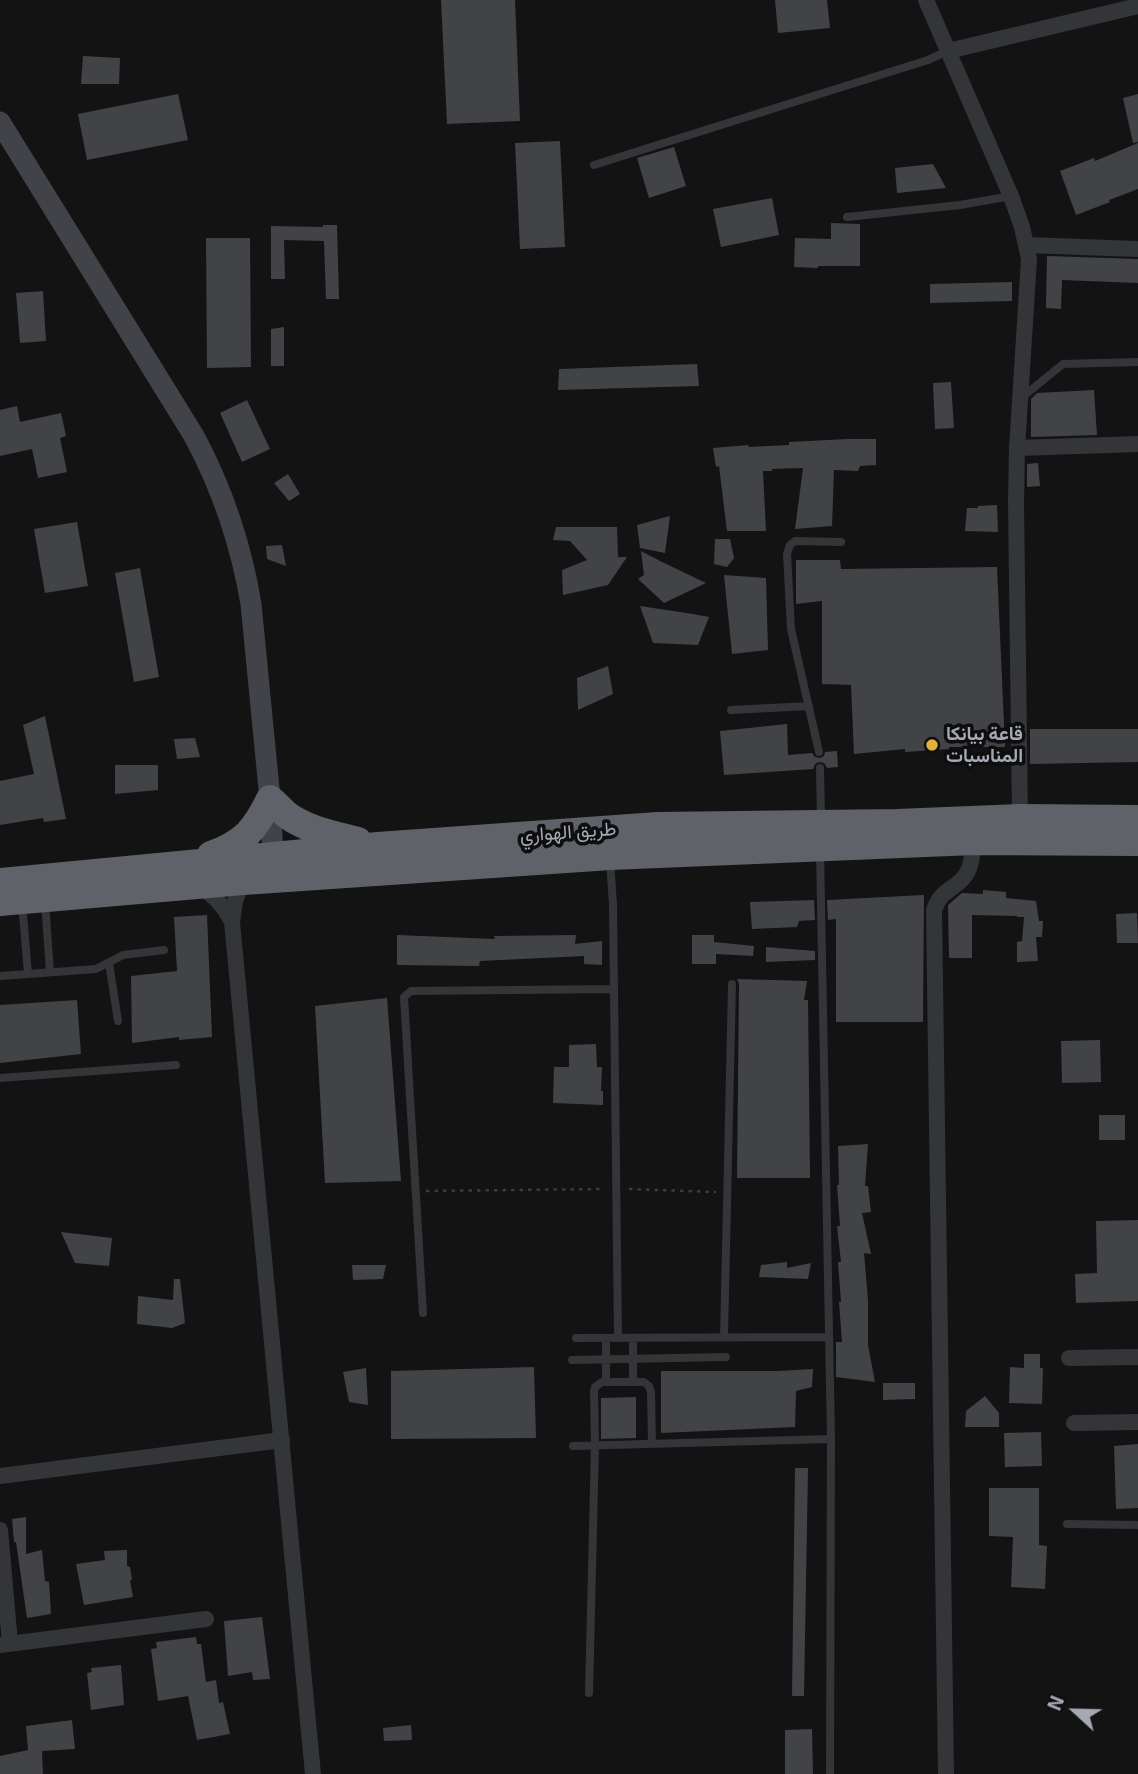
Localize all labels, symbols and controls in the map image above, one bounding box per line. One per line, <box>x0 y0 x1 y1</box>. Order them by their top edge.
place label: قاعة بيانكا المناسبات <box>946 723 1023 767</box>
marker: قاعة بيانكا المناسبات <box>924 737 940 753</box>
street label: طريق الهواري <box>519 817 617 847</box>
north arrow <box>1040 1676 1110 1746</box>
text: N <box>1042 1692 1068 1714</box>

